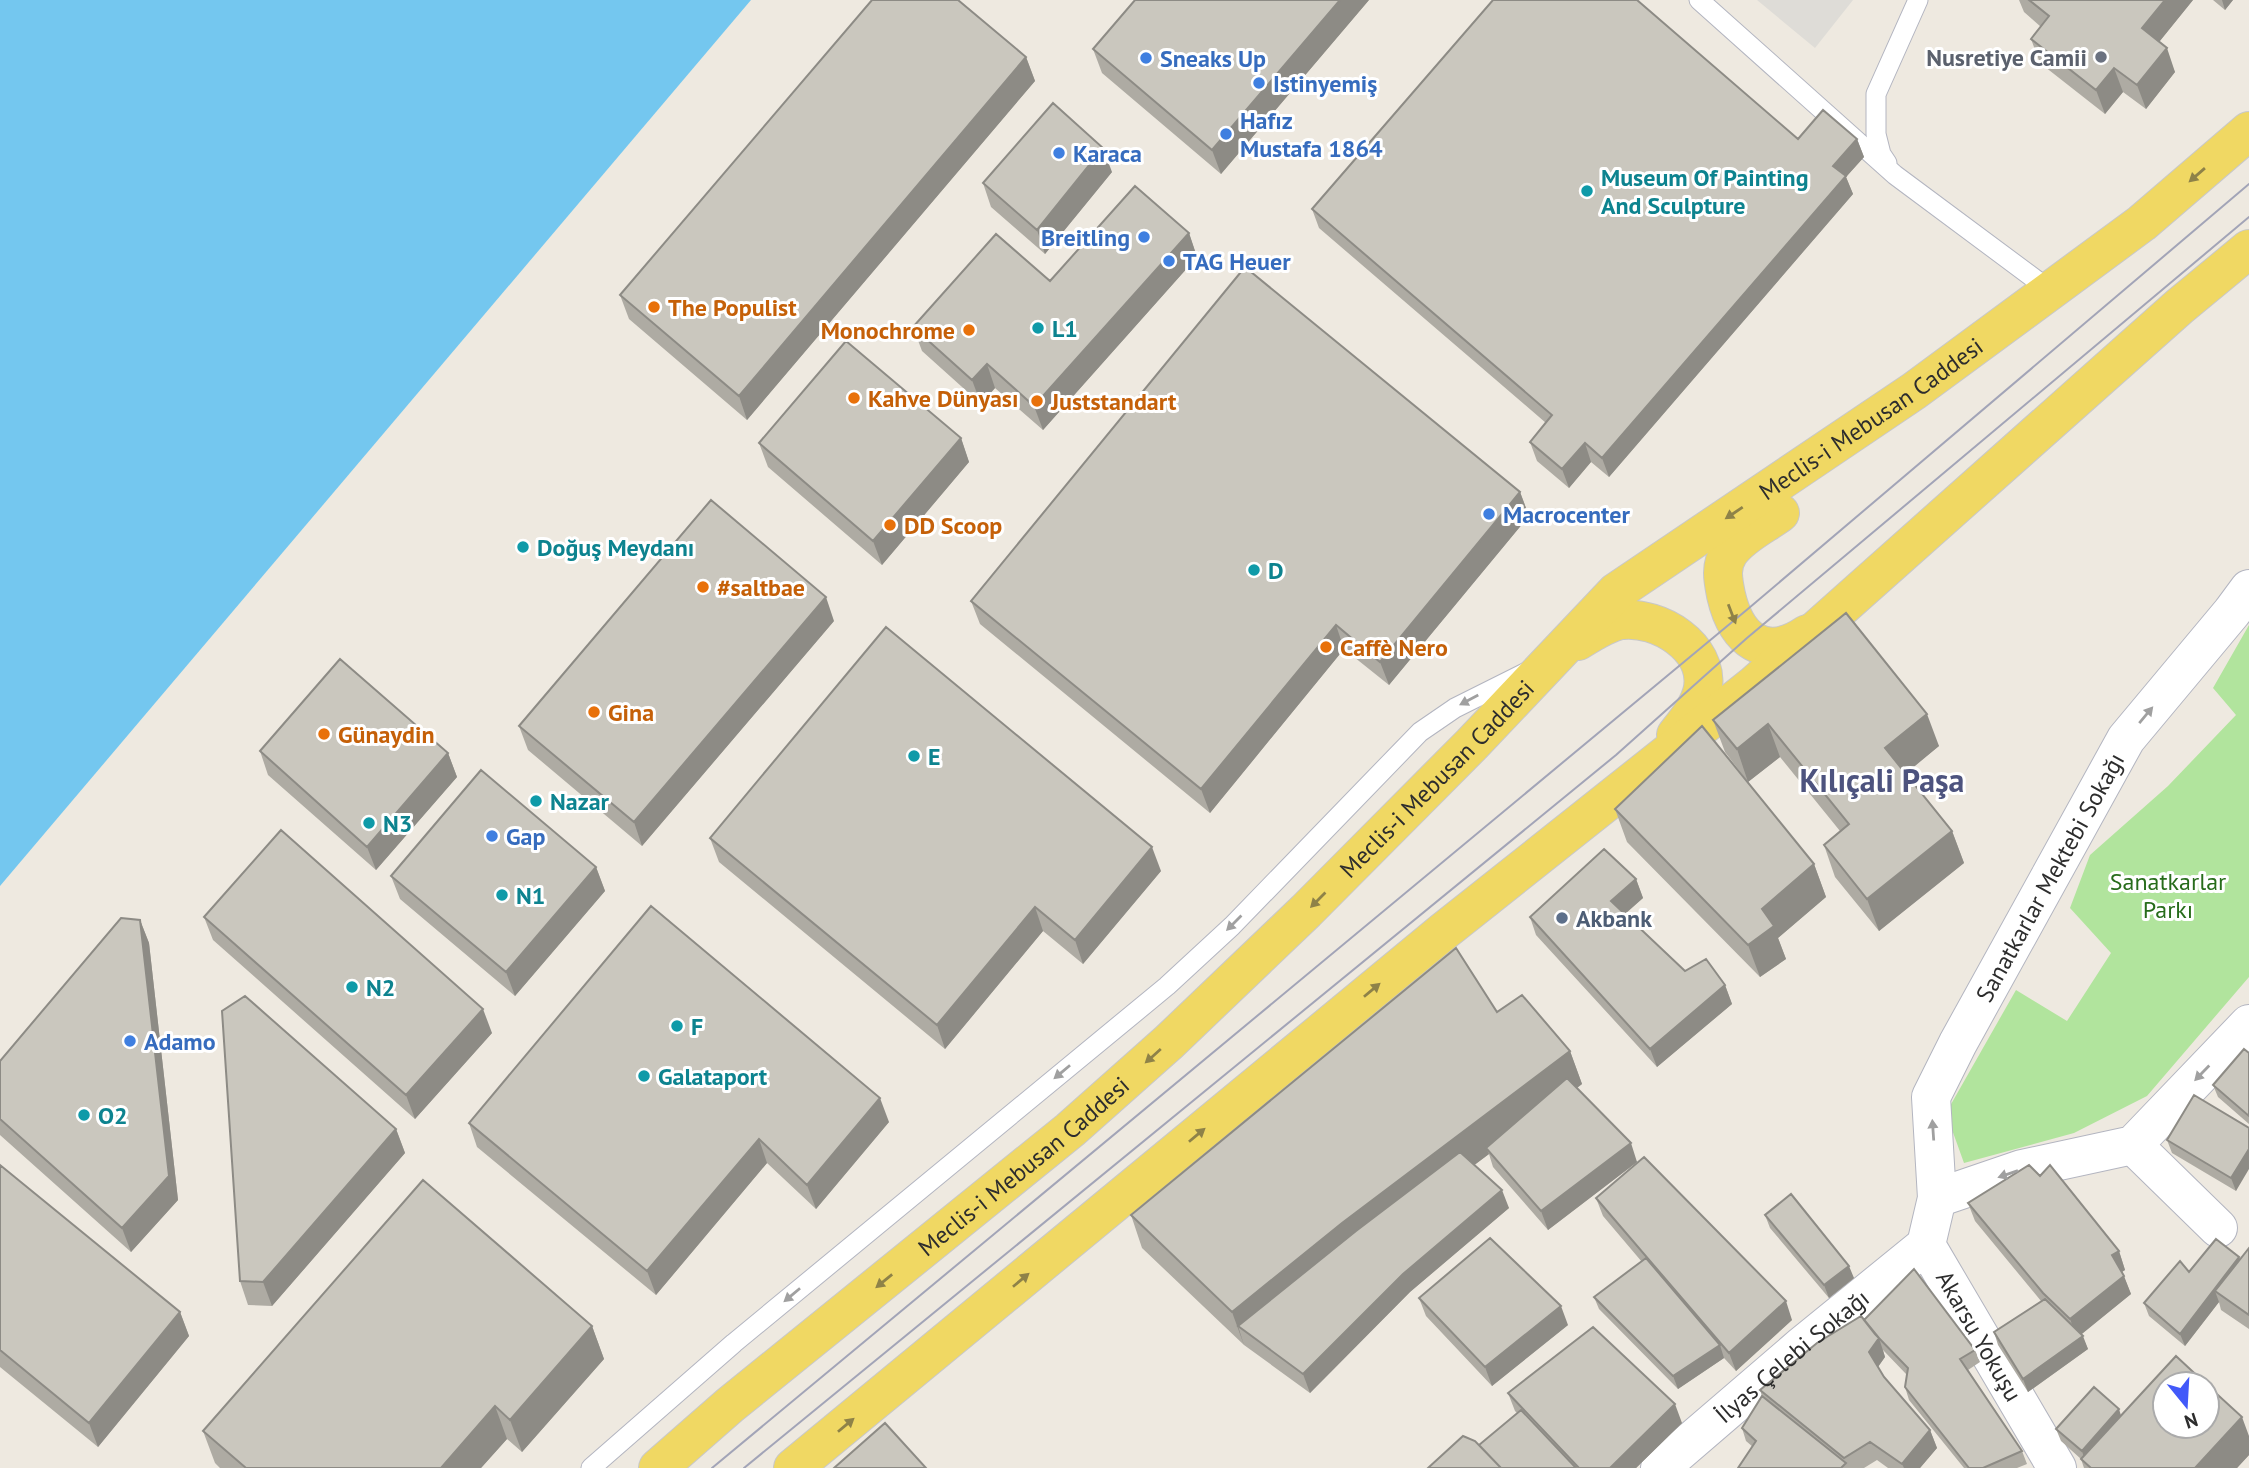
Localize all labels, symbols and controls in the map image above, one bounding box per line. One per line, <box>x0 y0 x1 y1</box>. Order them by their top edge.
place label: Nusretiye Camii <box>1926 42 2087 73</box>
place label: Sneaks Up <box>1160 43 1266 74</box>
marker: Nusretiye Camii <box>2093 49 2109 65</box>
marker: Sneaks Up <box>1138 50 1154 66</box>
place label: Istinyemiş <box>1273 68 1377 99</box>
marker: Istinyemiş <box>1251 75 1267 91</box>
place label: Hafız Mustafa 1864 <box>1240 105 1383 164</box>
marker: Hafız Mustafa 1864 <box>1218 126 1234 142</box>
place label: Karaca <box>1073 138 1142 169</box>
marker: Karaca <box>1051 145 1067 161</box>
place label: Museum Of Painting And Sculpture <box>1601 162 1809 221</box>
one-way arrow <box>2188 167 2206 183</box>
marker: Museum Of Painting And Sculpture <box>1579 183 1595 199</box>
place label: Breitling <box>1041 222 1130 253</box>
marker: Breitling <box>1136 229 1152 245</box>
place label: TAG Heuer <box>1183 246 1291 277</box>
marker: TAG Heuer <box>1161 253 1177 269</box>
place label: The Populist <box>668 292 797 323</box>
marker: The Populist <box>646 299 662 315</box>
place label: L1 <box>1052 313 1078 344</box>
place label: Monochrome <box>821 315 955 346</box>
marker: L1 <box>1030 320 1046 336</box>
marker: Monochrome <box>961 322 977 338</box>
street label: Meclis-i Mebusan Caddesi <box>1753 330 1989 507</box>
place label: Kahve Dünyası <box>868 383 1018 414</box>
place label: Juststandart <box>1050 386 1177 417</box>
marker: Kahve Dünyası <box>846 390 862 406</box>
marker: Juststandart <box>1029 393 1045 409</box>
place label: Macrocenter <box>1503 499 1631 530</box>
marker: Macrocenter <box>1481 506 1497 522</box>
one-way arrow <box>1725 506 1743 520</box>
place label: DD Scoop <box>904 510 1002 541</box>
marker: DD Scoop <box>882 517 898 533</box>
place label: Doğuş Meydanı <box>537 532 694 563</box>
marker: Doğuş Meydanı <box>515 539 531 555</box>
place label: D <box>1268 555 1284 586</box>
marker: D <box>1246 562 1262 578</box>
place label: #saltbae <box>717 572 805 603</box>
marker: #saltbae <box>695 579 711 595</box>
one-way arrow <box>1727 603 1738 624</box>
place label: Caffè Nero <box>1340 632 1448 663</box>
marker: Caffè Nero <box>1318 639 1334 655</box>
street label: Meclis-i Mebusan Caddesi <box>1333 673 1540 884</box>
one-way arrow <box>1459 694 1479 706</box>
place label: Gina <box>608 697 654 728</box>
marker: Gina <box>586 704 602 720</box>
one-way arrow <box>2138 706 2153 723</box>
place label: Günaydin <box>338 719 434 750</box>
marker: Günaydin <box>316 726 332 742</box>
place label: E <box>928 741 941 772</box>
street label: Sanatkarlar Mektebi Sokağı <box>1968 747 2131 1007</box>
marker: E <box>906 748 922 764</box>
district label: Kılıçali Paşa <box>1800 759 1964 801</box>
place label: Nazar <box>550 786 610 817</box>
marker: Nazar <box>528 793 544 809</box>
place label: N3 <box>383 808 412 839</box>
marker: N3 <box>361 815 377 831</box>
place label: Gap <box>506 821 546 852</box>
marker: Gap <box>484 828 500 844</box>
park label: Sanatkarlar Parkı <box>2110 866 2226 925</box>
place label: N1 <box>516 880 545 911</box>
marker: N1 <box>494 887 510 903</box>
one-way arrow <box>1309 891 1326 908</box>
place label: Akbank <box>1576 903 1652 934</box>
marker: Akbank <box>1554 910 1570 926</box>
one-way arrow <box>1226 915 1243 931</box>
place label: N2 <box>366 972 395 1003</box>
marker: N2 <box>344 979 360 995</box>
one-way arrow <box>1363 983 1381 998</box>
place label: F <box>691 1011 703 1042</box>
marker: F <box>669 1018 685 1034</box>
place label: Adamo <box>144 1026 216 1057</box>
marker: Adamo <box>122 1033 138 1049</box>
one-way arrow <box>1145 1048 1162 1064</box>
place label: Galataport <box>658 1061 768 1092</box>
one-way arrow <box>1054 1064 1071 1079</box>
one-way arrow <box>2194 1064 2210 1081</box>
marker: Galataport <box>636 1068 652 1084</box>
street label: Meclis-i Mebusan Caddesi <box>911 1069 1135 1263</box>
place label: O2 <box>98 1100 128 1131</box>
marker: O2 <box>76 1107 92 1123</box>
one-way arrow <box>1927 1119 1938 1141</box>
one-way arrow <box>1188 1128 1205 1143</box>
one-way arrow <box>1998 1169 2019 1180</box>
street label: Akarsu Yokuşu <box>1929 1265 2029 1407</box>
one-way arrow <box>876 1273 893 1288</box>
one-way arrow <box>1013 1273 1030 1288</box>
street label: İlyas Çelebi Sokağı <box>1708 1282 1875 1430</box>
one-way arrow <box>784 1287 801 1302</box>
north arrow <box>2151 1370 2221 1440</box>
text: N <box>2182 1408 2201 1435</box>
one-way arrow <box>836 1417 854 1432</box>

